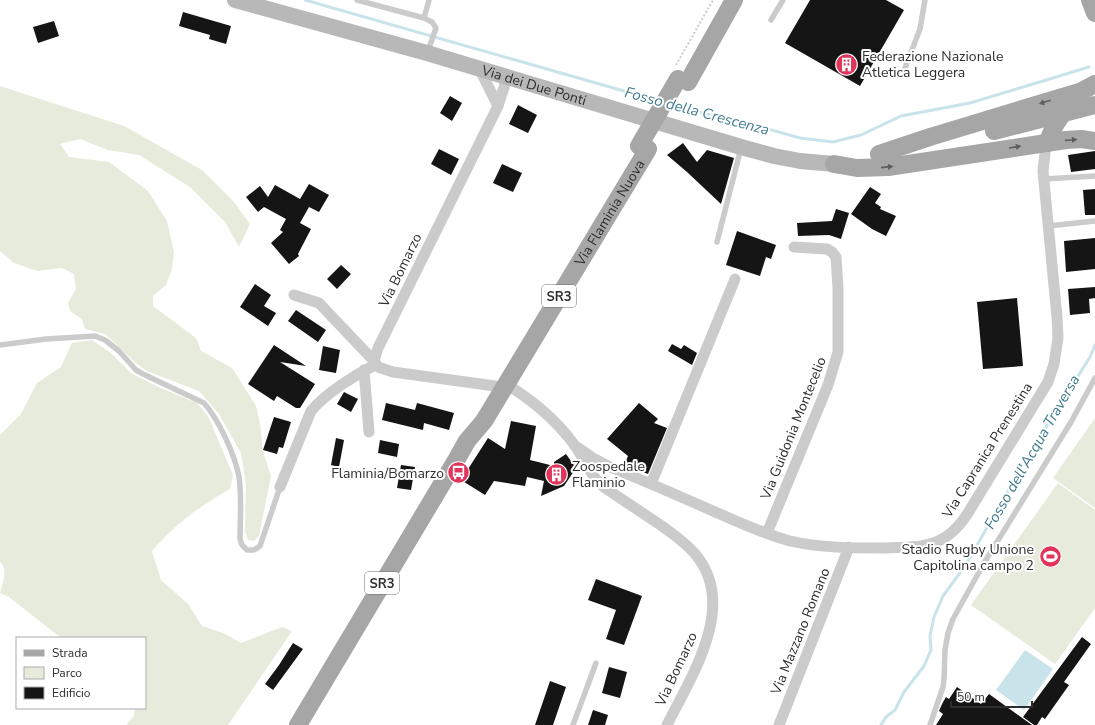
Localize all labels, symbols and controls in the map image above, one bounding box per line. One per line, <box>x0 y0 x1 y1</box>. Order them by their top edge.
place label: Federazione Nazionale Atletica Leggera <box>862 47 1004 82</box>
building icon: Federazione Nazionale Atletica Leggera <box>834 51 860 77</box>
street label: Via dei Due Ponti <box>478 61 589 110</box>
water label: Fosso della Crescenza <box>622 82 772 140</box>
one-way arrow <box>1039 99 1051 105</box>
one-way arrow <box>1065 136 1077 143</box>
one-way arrow <box>1009 144 1021 150</box>
street label: Via Flaminia Nuova <box>570 156 649 271</box>
one-way arrow <box>881 164 893 170</box>
street label: Via Bomarzo <box>374 230 427 311</box>
road number: SR3 <box>542 285 576 307</box>
street label: Via Guidonia Montecelio <box>756 354 831 503</box>
water label: Fosso dell'Acqua Traversa <box>980 371 1084 533</box>
street label: Via Capranica Prenestina <box>937 379 1037 522</box>
place label: Zoospedale Flaminio <box>572 457 645 492</box>
bus stop icon: Flaminia/Bomarzo <box>446 460 472 486</box>
building icon: Zoospedale Flaminio <box>544 461 570 487</box>
place label: Flaminia/Bomarzo <box>331 464 444 483</box>
place label: Stadio Rugby Unione Capitolina campo 2 <box>901 540 1034 575</box>
sports icon: Stadio Rugby Unione Capitolina campo 2 <box>1037 544 1063 570</box>
street label: Via Mazzano Romano <box>766 565 835 698</box>
road number: SR3 <box>365 572 399 594</box>
street label: Via Bomarzo <box>651 629 702 710</box>
legend <box>16 637 146 709</box>
text: Strada <box>52 645 88 661</box>
text: Parco <box>52 665 82 681</box>
scale bar <box>951 683 1032 709</box>
text: Edificio <box>52 685 91 701</box>
text: 50 m <box>957 689 985 705</box>

